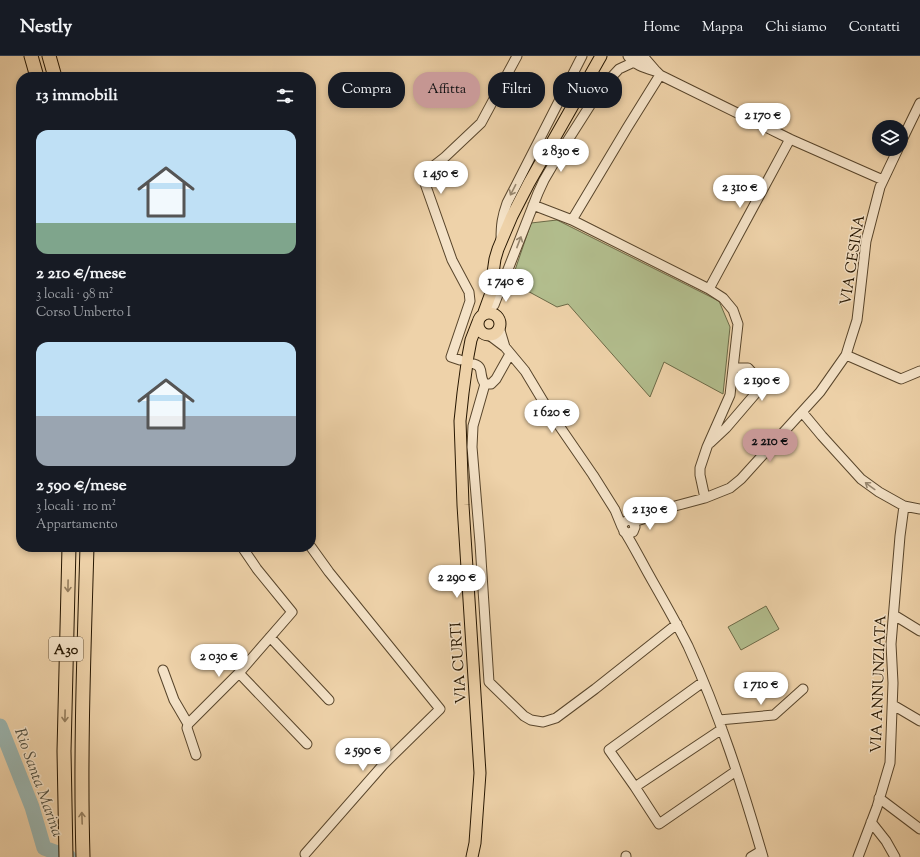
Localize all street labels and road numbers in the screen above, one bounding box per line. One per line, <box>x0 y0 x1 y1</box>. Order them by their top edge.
street label: VIA CESINA <box>836 213 871 307</box>
street label: VIA ANNUNZIATA <box>867 615 892 754</box>
street label: VIA CURTI <box>446 621 473 704</box>
road number: A30 <box>49 637 83 661</box>

